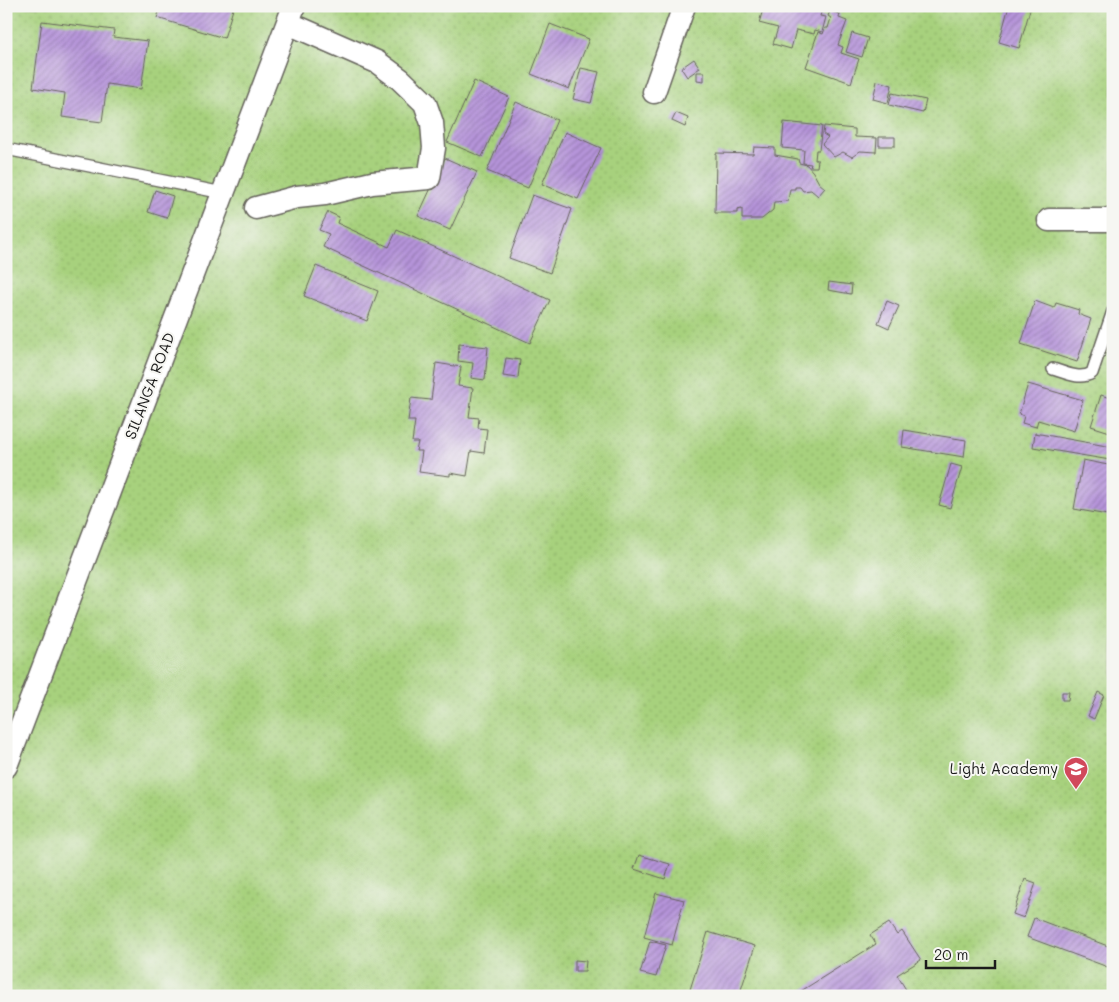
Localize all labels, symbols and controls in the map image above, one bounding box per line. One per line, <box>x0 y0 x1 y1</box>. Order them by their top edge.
street label: SILANGA ROAD <box>120 329 179 442</box>
school or university icon: Light Academy <box>1063 756 1089 790</box>
place label: Light Academy <box>950 758 1058 778</box>
scale bar <box>926 937 995 969</box>
text: 20 m <box>934 944 968 964</box>

